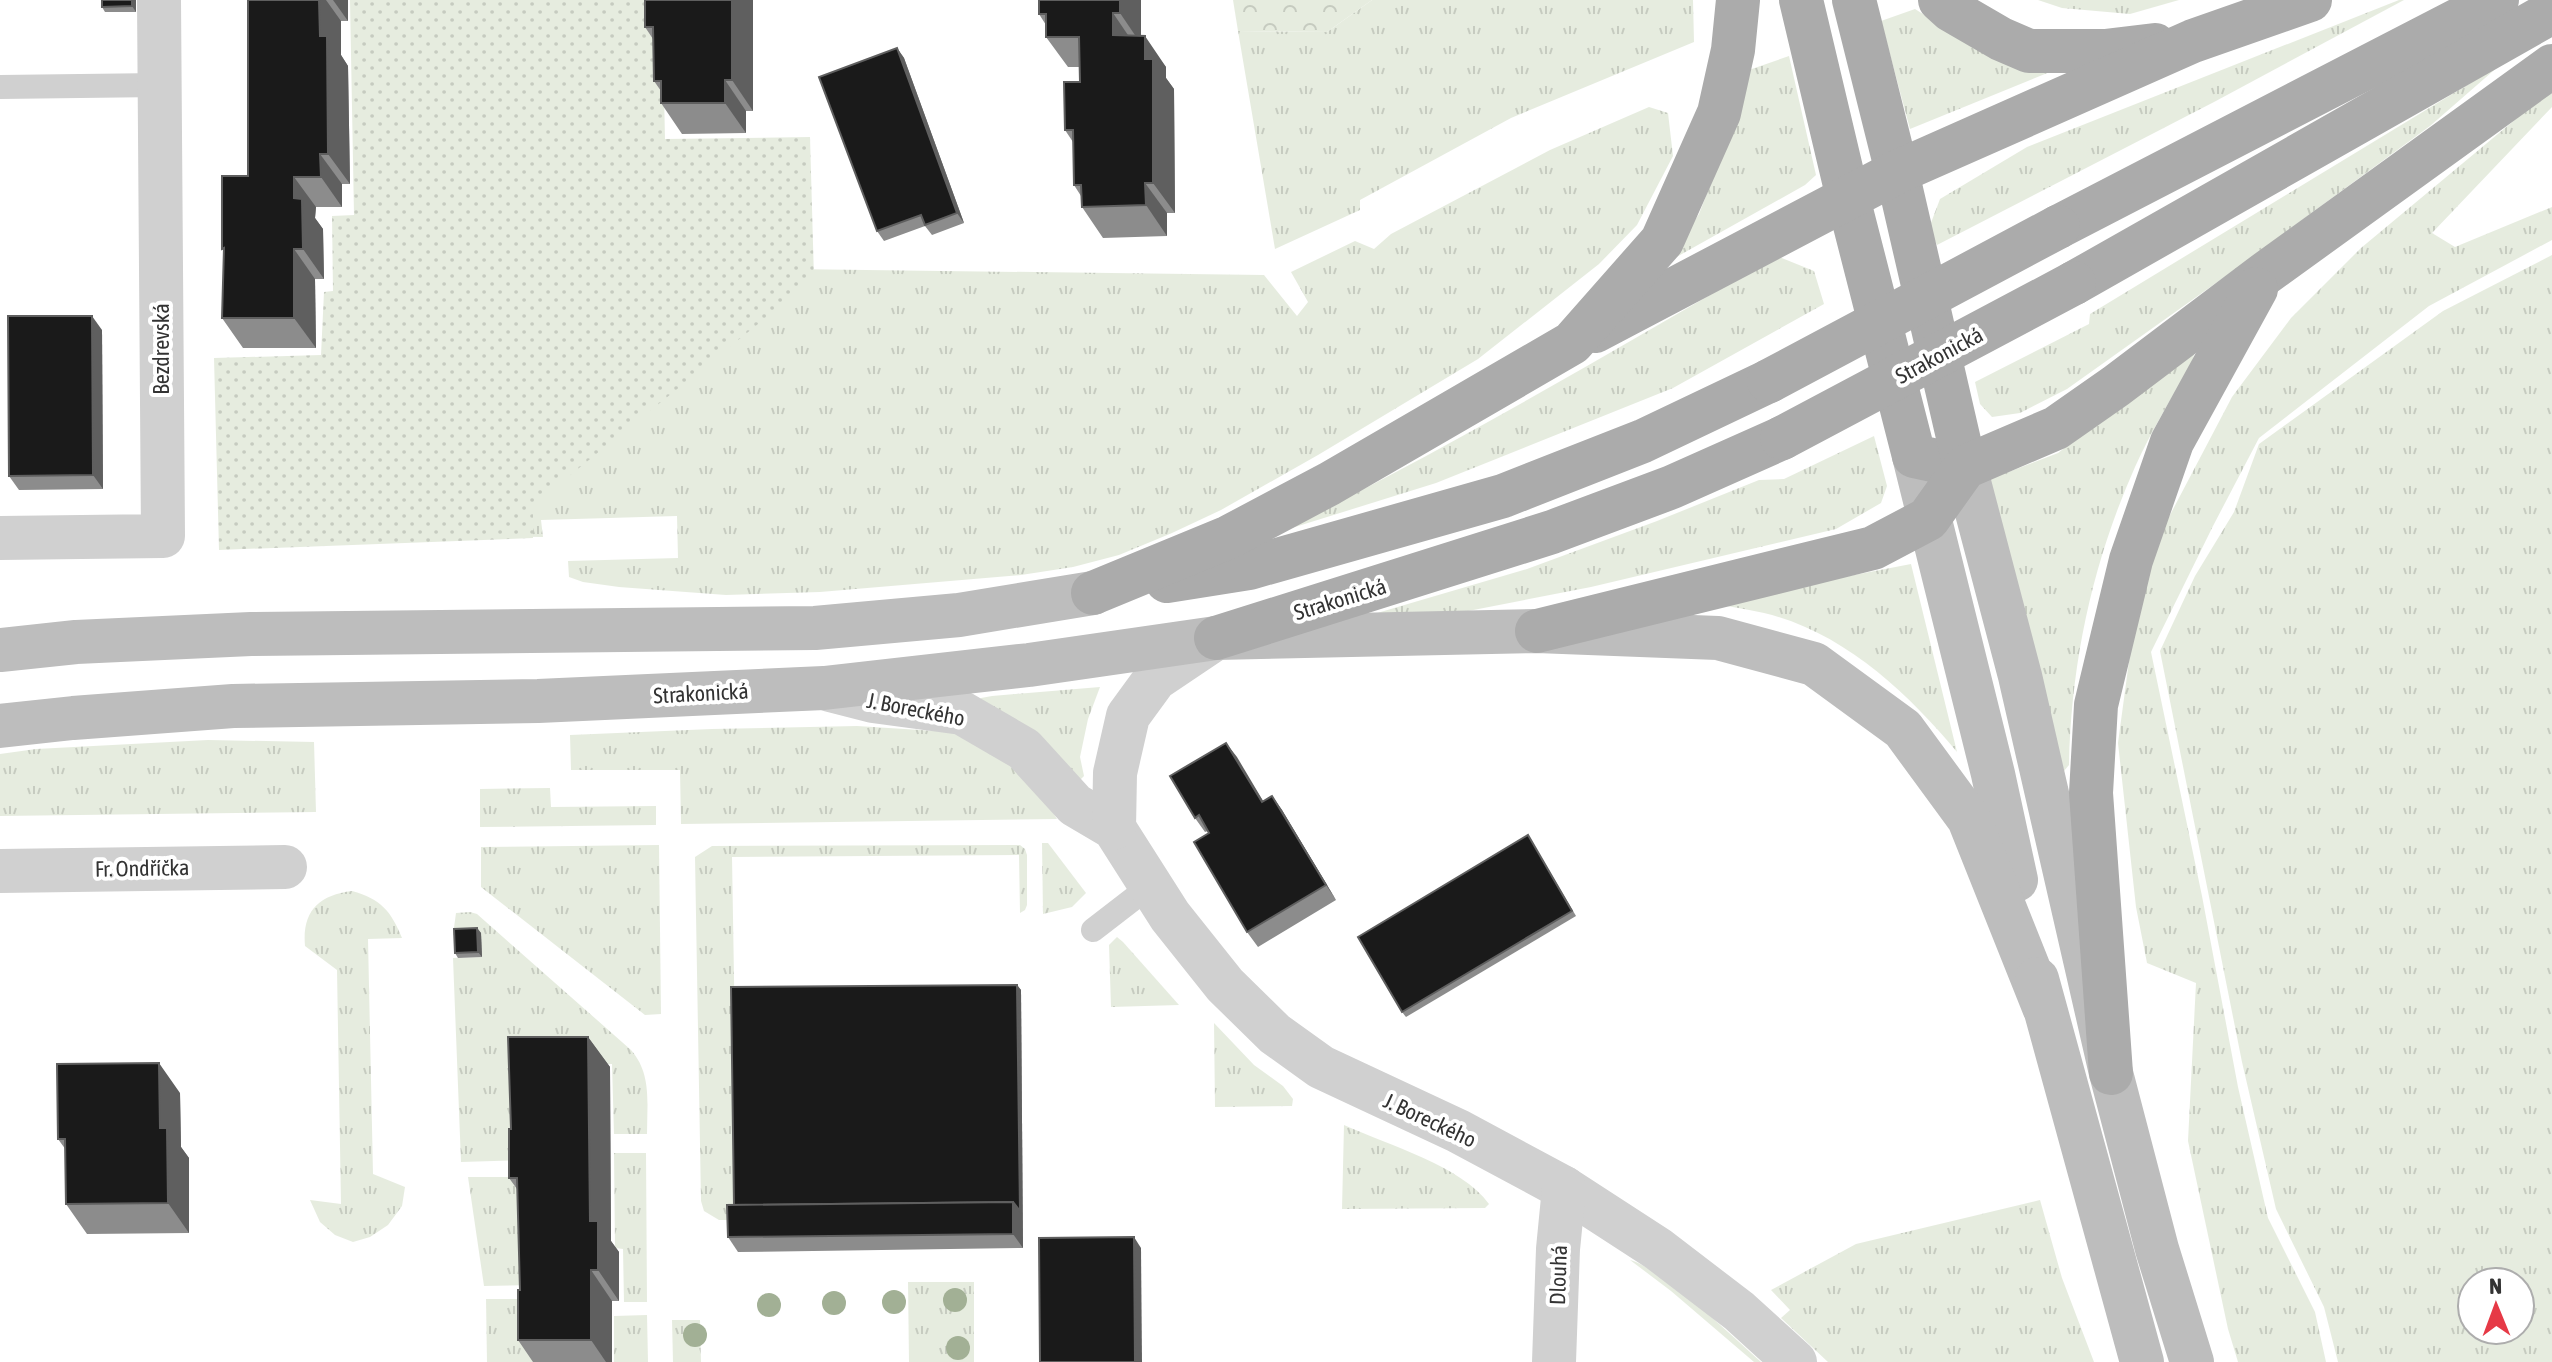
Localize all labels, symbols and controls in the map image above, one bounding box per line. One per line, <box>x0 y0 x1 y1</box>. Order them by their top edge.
street label: Bezdrevská <box>148 303 174 395</box>
street label: Strakonická <box>1891 321 1987 389</box>
street label: Strakonická <box>1291 573 1389 625</box>
street label: Strakonická <box>653 678 749 708</box>
street label: J. Boreckého <box>865 687 967 731</box>
street label: Fr. Ondříčka <box>95 854 189 882</box>
street label: J. Boreckého <box>1380 1087 1480 1153</box>
street label: Dlouhá <box>1544 1245 1572 1305</box>
north arrow <box>2456 1266 2536 1346</box>
text: N <box>2489 1273 2502 1299</box>

